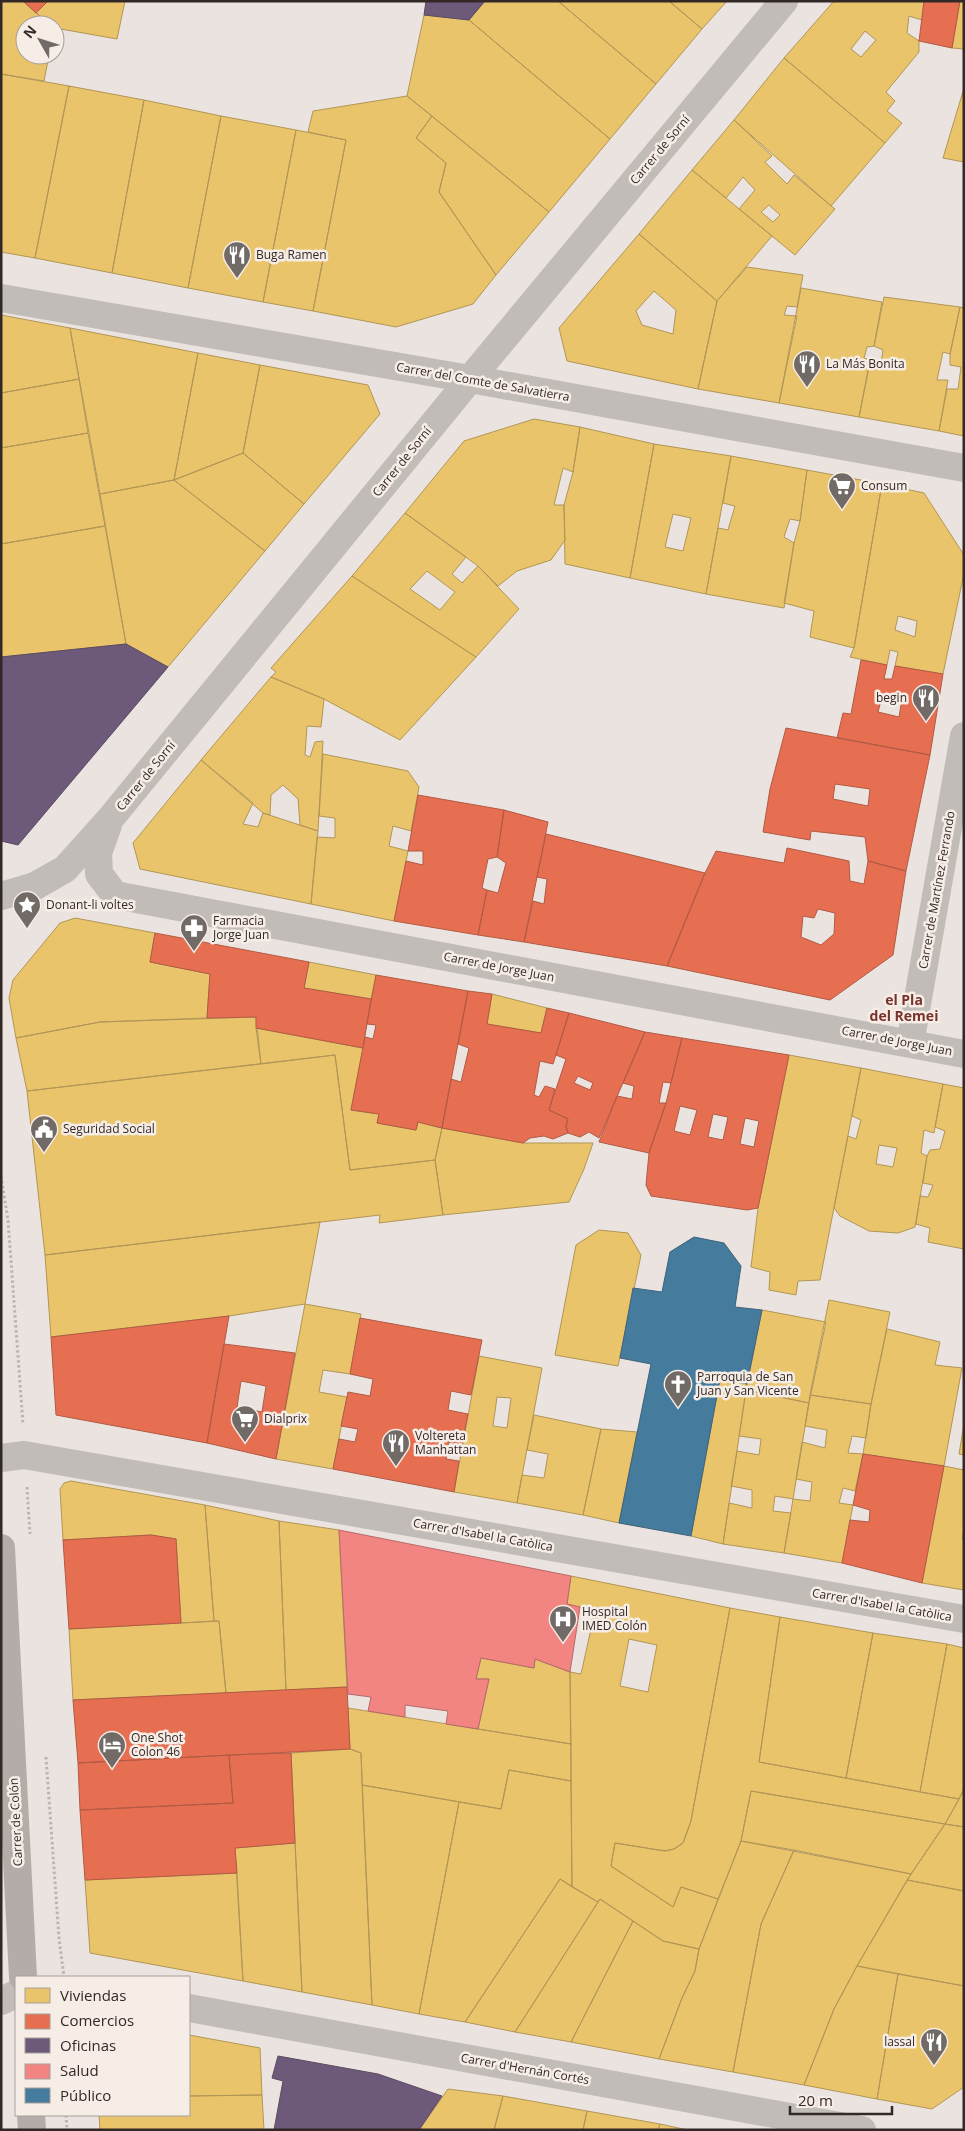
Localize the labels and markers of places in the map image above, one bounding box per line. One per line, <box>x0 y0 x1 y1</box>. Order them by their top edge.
restaurant icon: Buga Ramen <box>222 240 252 279</box>
place label: Buga Ramen <box>256 246 327 263</box>
restaurant icon: La Más Bonita <box>792 349 822 388</box>
place label: La Más Bonita <box>826 355 905 372</box>
supermarket icon: Consum <box>827 471 857 510</box>
place label: Consum <box>861 477 907 494</box>
restaurant icon: begin <box>911 683 941 722</box>
place label: begin <box>876 689 907 706</box>
place icon: Donant-li voltes <box>12 890 42 929</box>
place label: Donant-li voltes <box>46 896 134 913</box>
place label: Farmacia Jorge Juan <box>212 912 269 943</box>
pharmacy icon: Farmacia Jorge Juan <box>179 913 209 952</box>
public building icon: Seguridad Social <box>29 1114 59 1153</box>
place label: Seguridad Social <box>63 1120 155 1137</box>
place label: Parroquia de San Juan y San Vicente <box>696 1368 799 1399</box>
church icon: Parroquia de San Juan y San Vicente <box>663 1369 693 1408</box>
supermarket icon: Dialprix <box>230 1404 260 1443</box>
place label: Dialprix <box>264 1410 308 1427</box>
place label: Voltereta Manhattan <box>415 1427 476 1458</box>
restaurant icon: Voltereta Manhattan <box>381 1428 411 1467</box>
place label: Hospital IMED Colón <box>582 1603 647 1634</box>
hospital icon: Hospital IMED Colón <box>548 1604 578 1643</box>
place label: One Shot Colon 46 <box>131 1729 183 1760</box>
hotel icon: One Shot Colon 46 <box>97 1730 127 1769</box>
restaurant icon: lassal <box>919 2027 949 2066</box>
place label: lassal <box>884 2033 915 2050</box>

